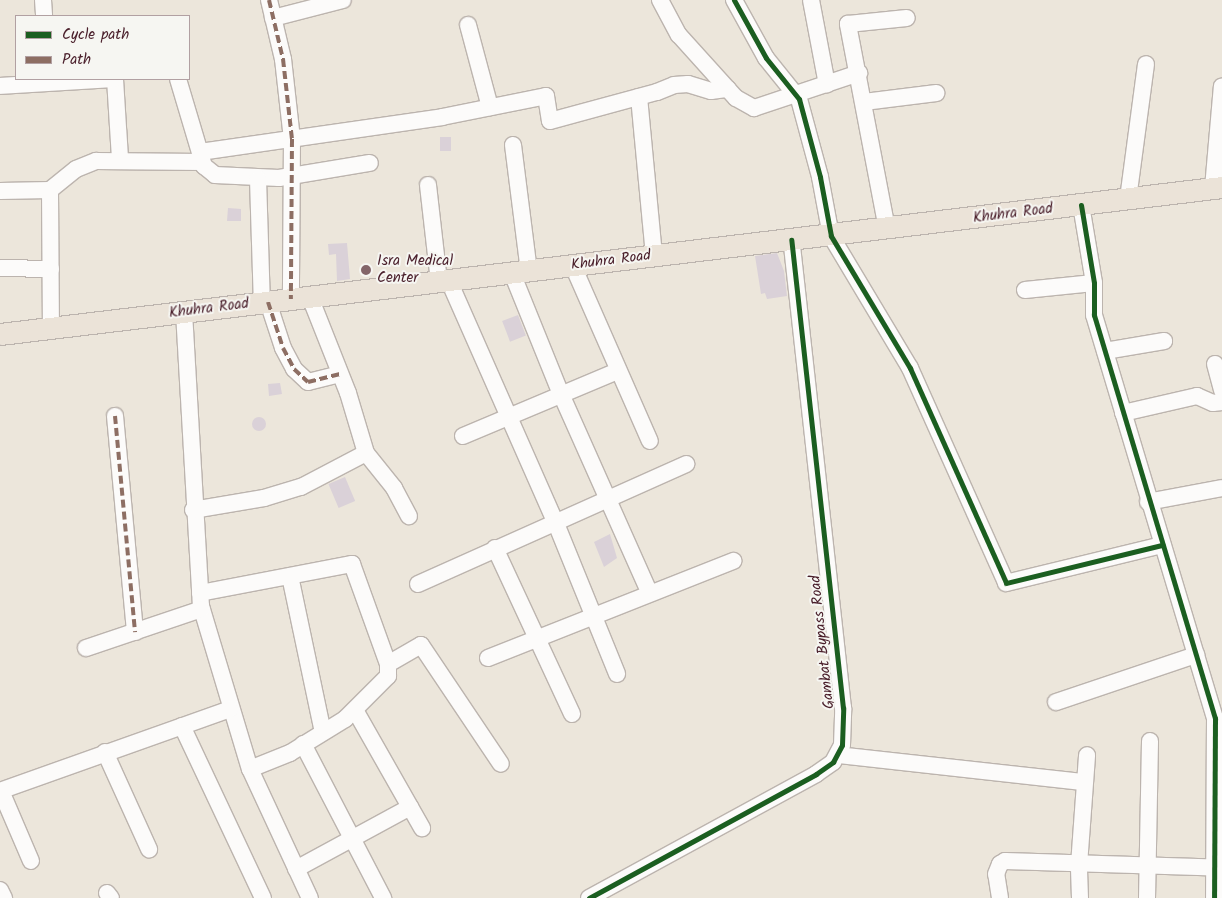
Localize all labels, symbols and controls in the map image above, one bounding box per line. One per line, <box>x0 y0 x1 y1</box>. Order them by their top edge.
legend <box>15 15 190 80</box>
text: Cycle path <box>62 23 129 47</box>
text: Path <box>62 48 91 72</box>
street label: Khuhra Road <box>972 200 1054 228</box>
street label: Khuhra Road <box>570 247 652 275</box>
place label: Isra Medical Center <box>377 252 453 287</box>
marker: Isra Medical Center <box>359 263 373 277</box>
street label: Khuhra Road <box>168 295 250 323</box>
street label: Gambat Bypass Road <box>807 574 839 710</box>

